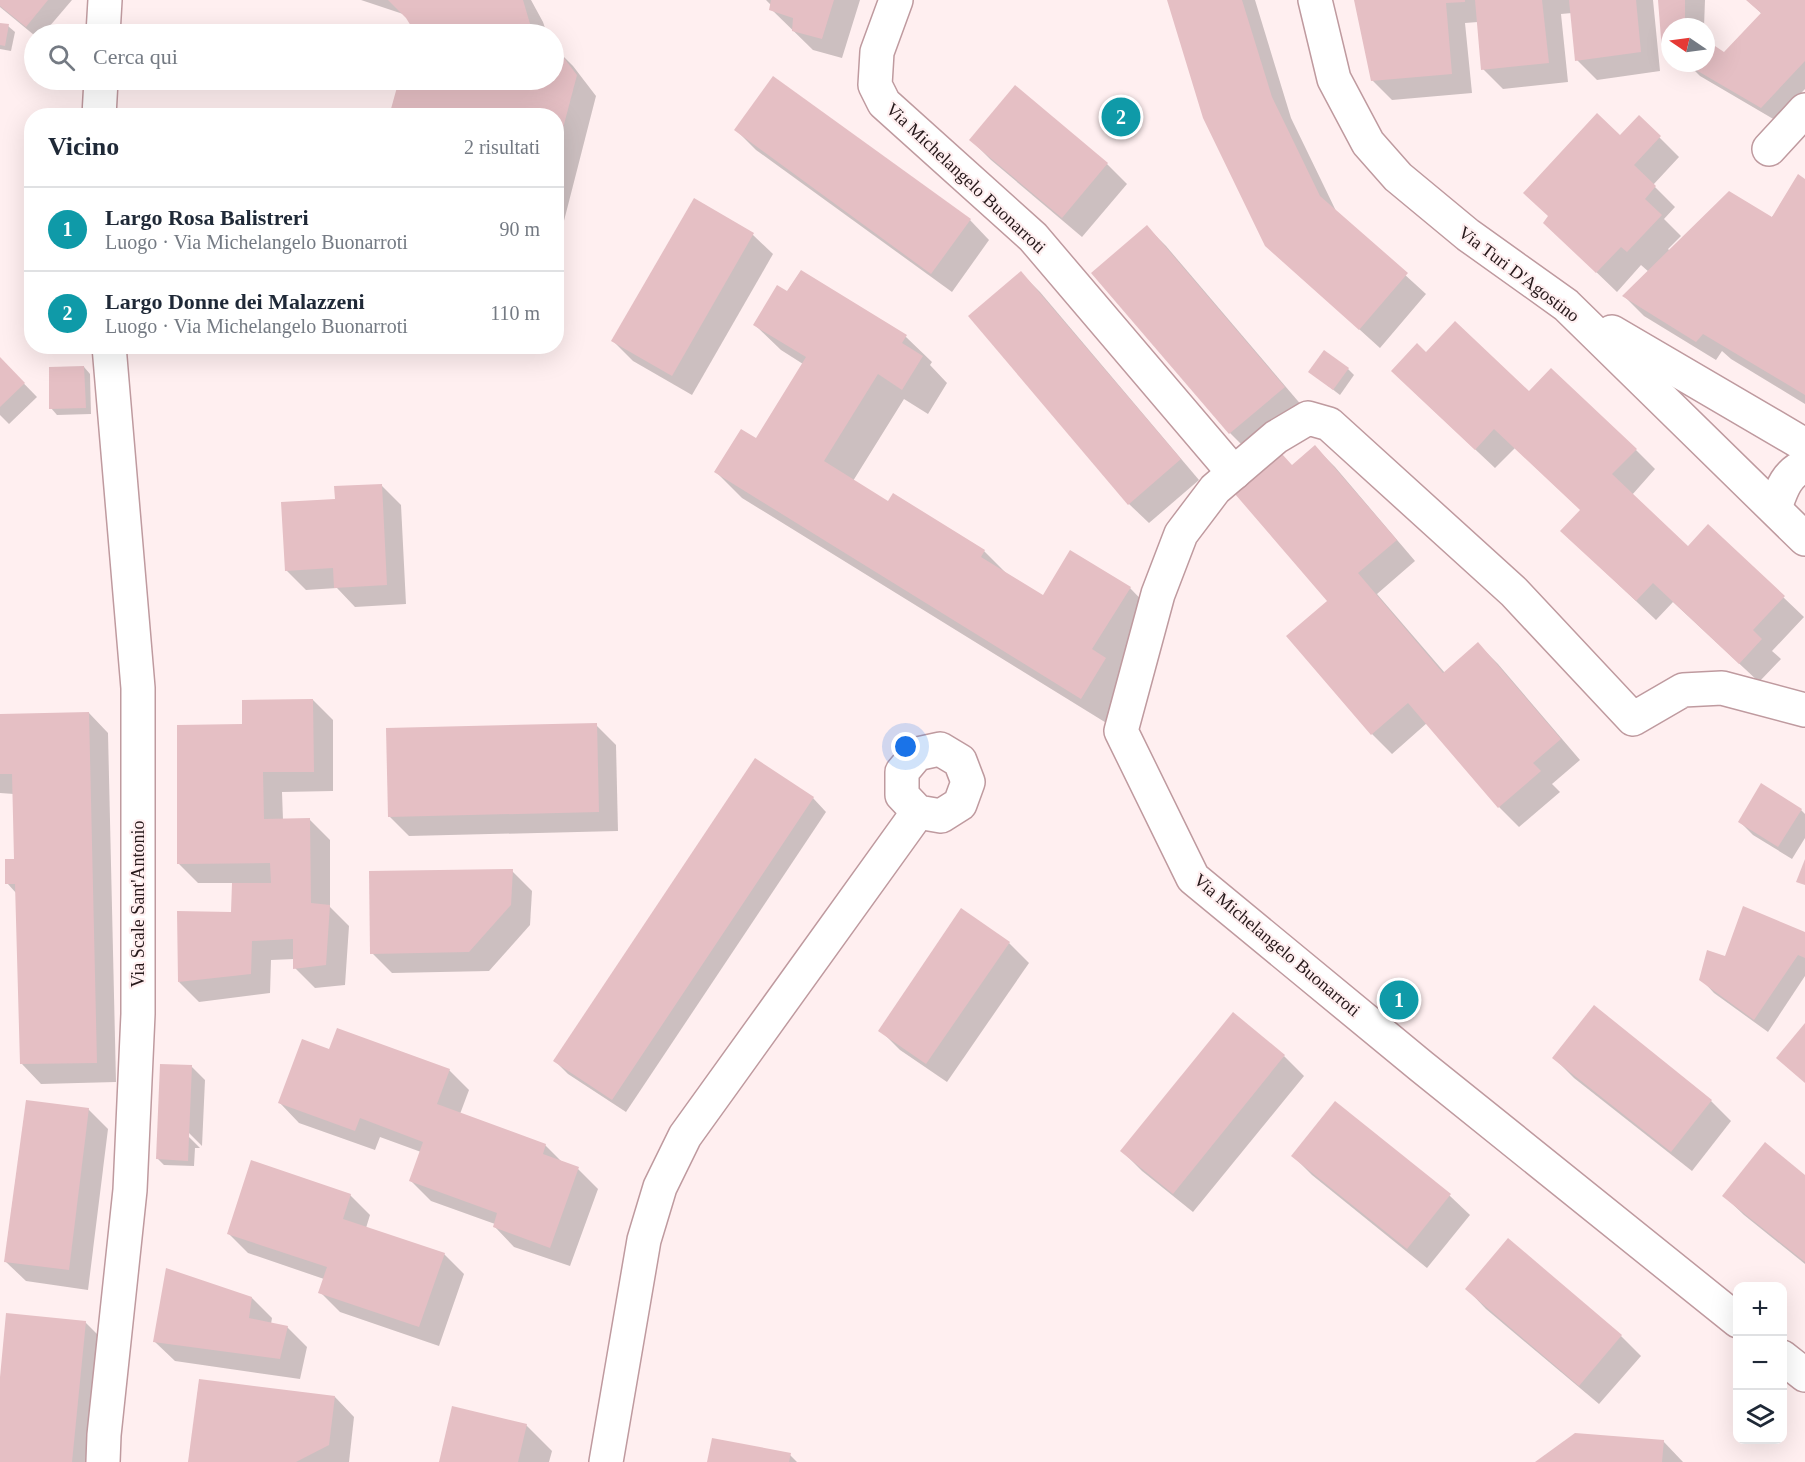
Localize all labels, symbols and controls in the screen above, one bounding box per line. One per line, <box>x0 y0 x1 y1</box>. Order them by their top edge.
north arrow <box>1661 18 1715 72</box>
search box <box>24 24 564 90</box>
icon: search <box>45 41 78 74</box>
text: Cerca qui <box>93 44 178 69</box>
pin: 2 <box>1102 94 1140 140</box>
street label: Via Michelangelo Buonarroti <box>882 99 1050 257</box>
text: Vicino <box>48 132 119 161</box>
text: 2 risultati <box>464 136 540 158</box>
text: Largo Rosa Balistreri <box>105 205 309 230</box>
text: 1 <box>63 218 73 240</box>
text: 90 m <box>499 218 540 240</box>
street label: Via Turi D'Agostino <box>1455 222 1583 326</box>
text: Luogo · Via Michelangelo Buonarroti <box>105 231 408 253</box>
text: Largo Donne dei Malazzeni <box>105 289 365 314</box>
text: 2 <box>63 302 73 324</box>
text: 110 m <box>490 302 540 324</box>
text: Luogo · Via Michelangelo Buonarroti <box>105 315 408 337</box>
your location <box>891 732 920 761</box>
street label: Via Scale Sant'Antonio <box>128 820 148 988</box>
street label: Via Michelangelo Buonarroti <box>1190 870 1364 1020</box>
pin: 1 <box>1380 978 1418 1022</box>
map controls <box>1733 1282 1787 1444</box>
button: + <box>1733 1282 1787 1336</box>
button: − <box>1733 1336 1787 1390</box>
button: layers <box>1733 1390 1787 1444</box>

